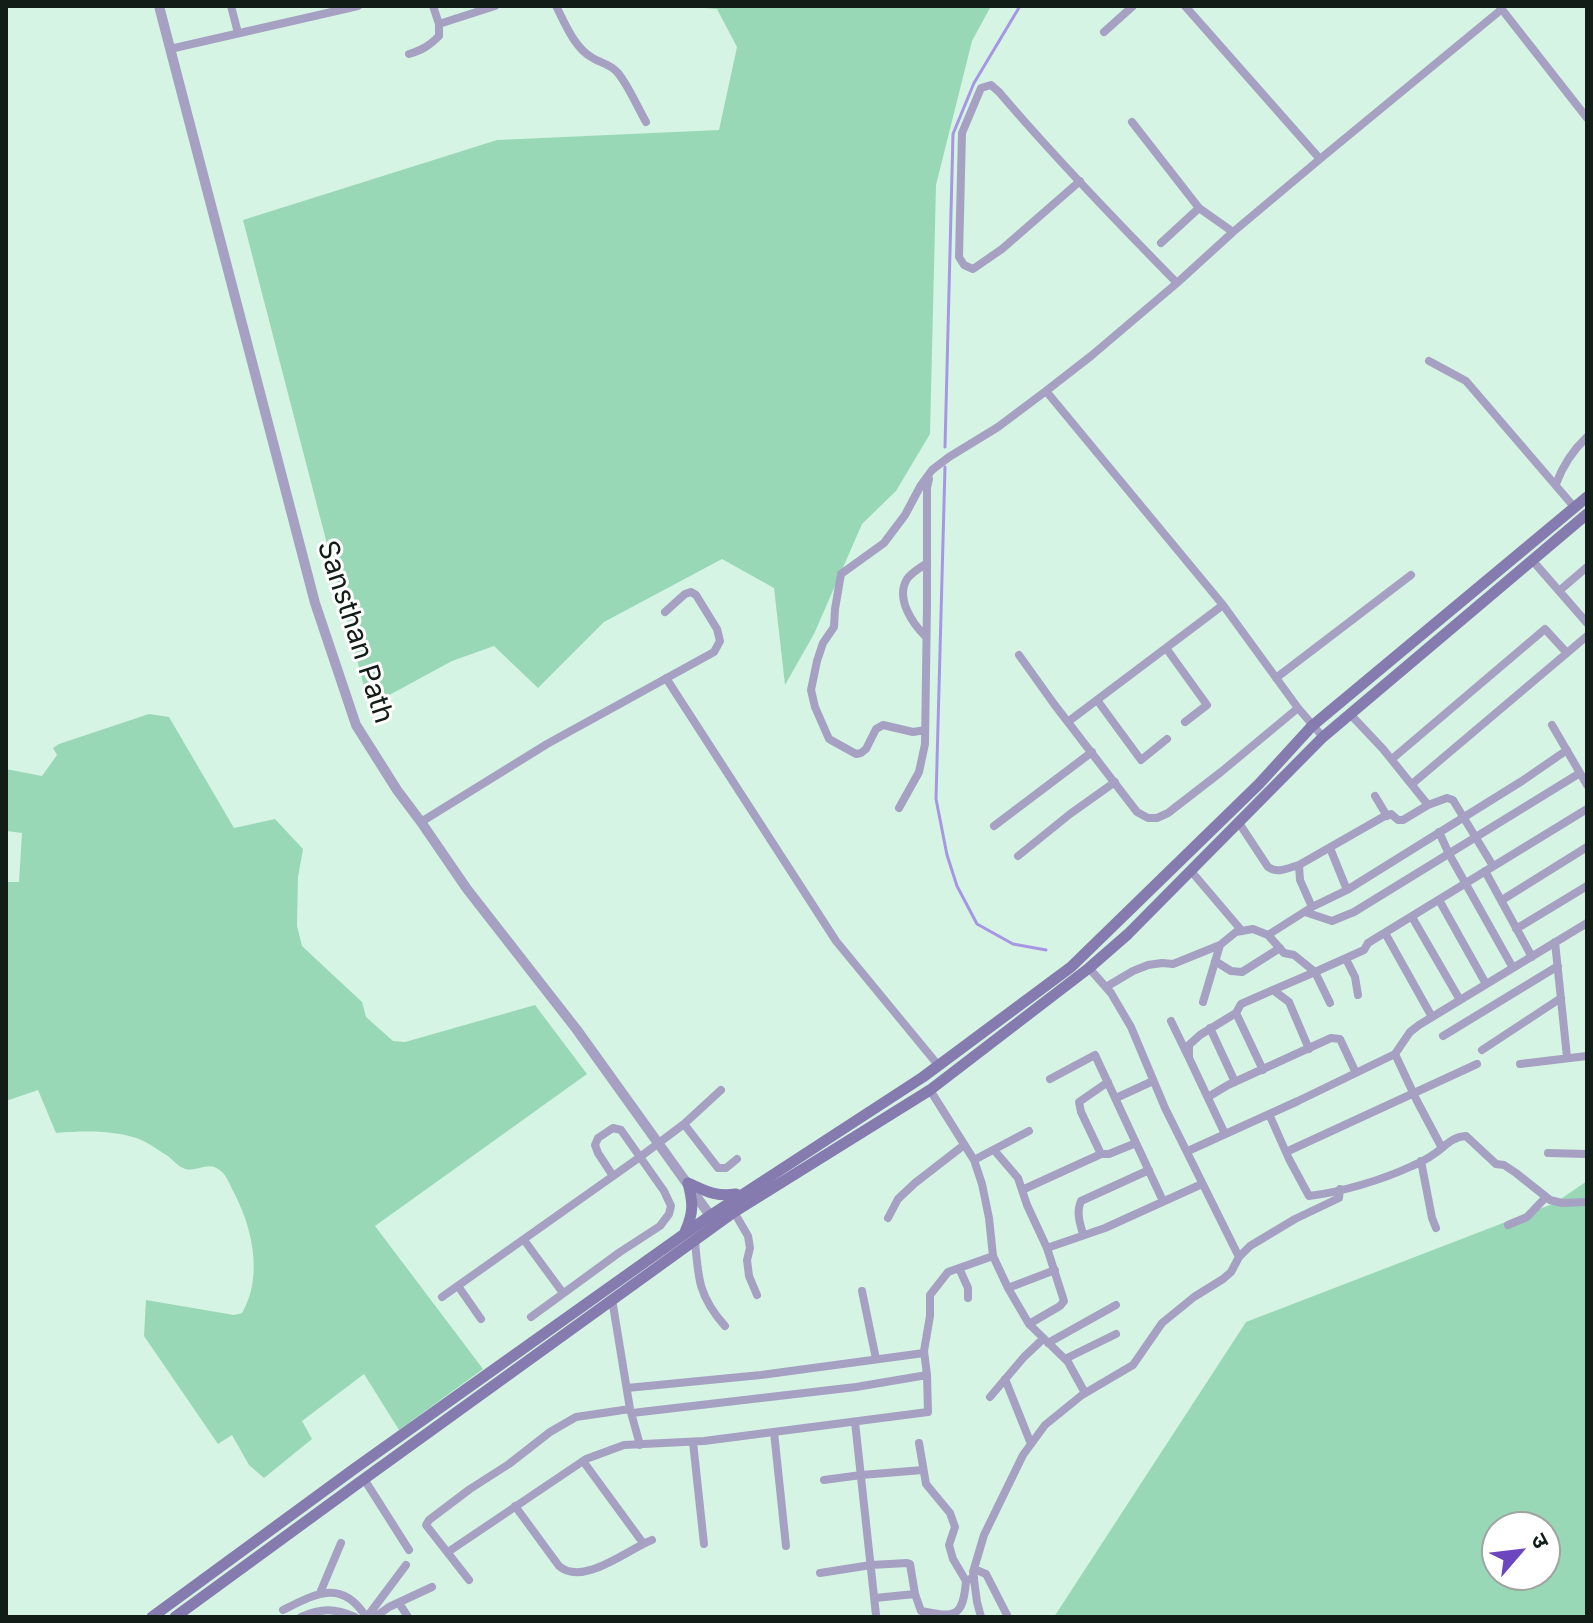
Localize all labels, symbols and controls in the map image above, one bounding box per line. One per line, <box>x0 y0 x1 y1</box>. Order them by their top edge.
street label: Sansthan Path <box>310 536 400 728</box>
north arrow <box>1481 1511 1561 1591</box>
text: उ <box>1526 1529 1555 1552</box>

